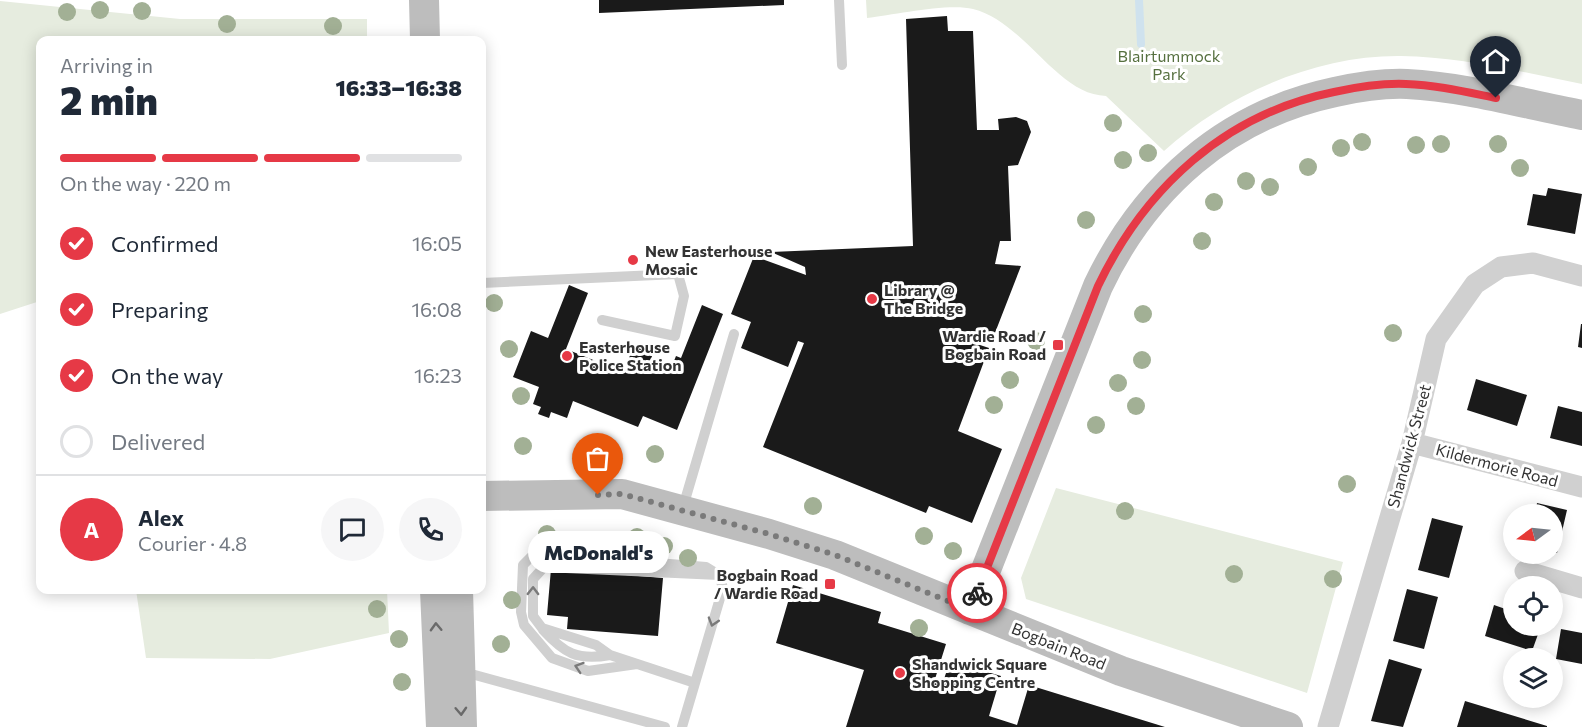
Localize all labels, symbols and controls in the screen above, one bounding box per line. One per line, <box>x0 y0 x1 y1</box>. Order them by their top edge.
pin <box>1470 36 1521 98</box>
icon: home <box>1479 45 1512 78</box>
park label: Blairtummock Park <box>1118 46 1221 83</box>
text: Arriving in <box>60 53 153 77</box>
text: 16:33–16:38 <box>335 74 462 101</box>
text: 2 min <box>60 75 158 123</box>
text: On the way · 220 m <box>60 171 231 195</box>
icon: check <box>60 227 93 260</box>
text: Confirmed <box>111 230 218 257</box>
text: 16:05 <box>412 231 462 255</box>
place label: New Easterhouse Mosaic <box>645 241 772 278</box>
marker: New Easterhouse Mosaic <box>626 253 640 267</box>
place label: Library @ The Bridge <box>884 280 963 317</box>
marker: Library @ The Bridge <box>865 292 879 306</box>
icon: check <box>60 293 93 326</box>
text: Preparing <box>111 296 208 323</box>
text: 16:08 <box>411 297 462 321</box>
place label: Wardie Road / Bogbain Road <box>942 326 1047 363</box>
place label: Easterhouse Police Station <box>579 337 681 374</box>
marker: Wardie Road / Bogbain Road <box>1051 338 1065 352</box>
marker: Easterhouse Police Station <box>560 349 574 363</box>
icon: check <box>60 359 93 392</box>
text: On the way <box>111 362 223 389</box>
text: 16:23 <box>414 363 462 387</box>
street label: Shandwick Street <box>1383 382 1434 510</box>
text: Delivered <box>111 428 205 455</box>
pin <box>572 433 623 495</box>
street label: Kildermorie Road <box>1434 439 1560 490</box>
icon: bag <box>581 442 614 475</box>
button: chat <box>321 498 384 561</box>
button: phone <box>399 498 462 561</box>
text: Alex <box>138 504 184 531</box>
north arrow <box>1503 504 1563 564</box>
map controls <box>1503 504 1563 708</box>
text: A <box>84 516 99 543</box>
text: Courier · 4.8 <box>138 531 247 555</box>
callout: McDonald's <box>528 531 668 573</box>
text: McDonald's <box>544 540 653 564</box>
courier <box>947 563 1007 623</box>
place label: Bogbain Road / Wardie Road <box>714 565 818 602</box>
button: locate <box>1503 576 1563 636</box>
marker: Bogbain Road / Wardie Road <box>823 577 837 591</box>
icon: bike <box>961 577 994 610</box>
one-way arrow <box>527 587 539 596</box>
one-way arrow <box>708 616 720 627</box>
street label: Bogbain Road <box>1009 618 1109 673</box>
one-way arrow <box>430 622 442 631</box>
button: layers <box>1503 648 1563 708</box>
place label: Shandwick Square Shopping Centre <box>912 654 1047 691</box>
one-way arrow <box>574 662 585 675</box>
marker: Shandwick Square Shopping Centre <box>893 666 907 680</box>
one-way arrow <box>455 706 468 715</box>

